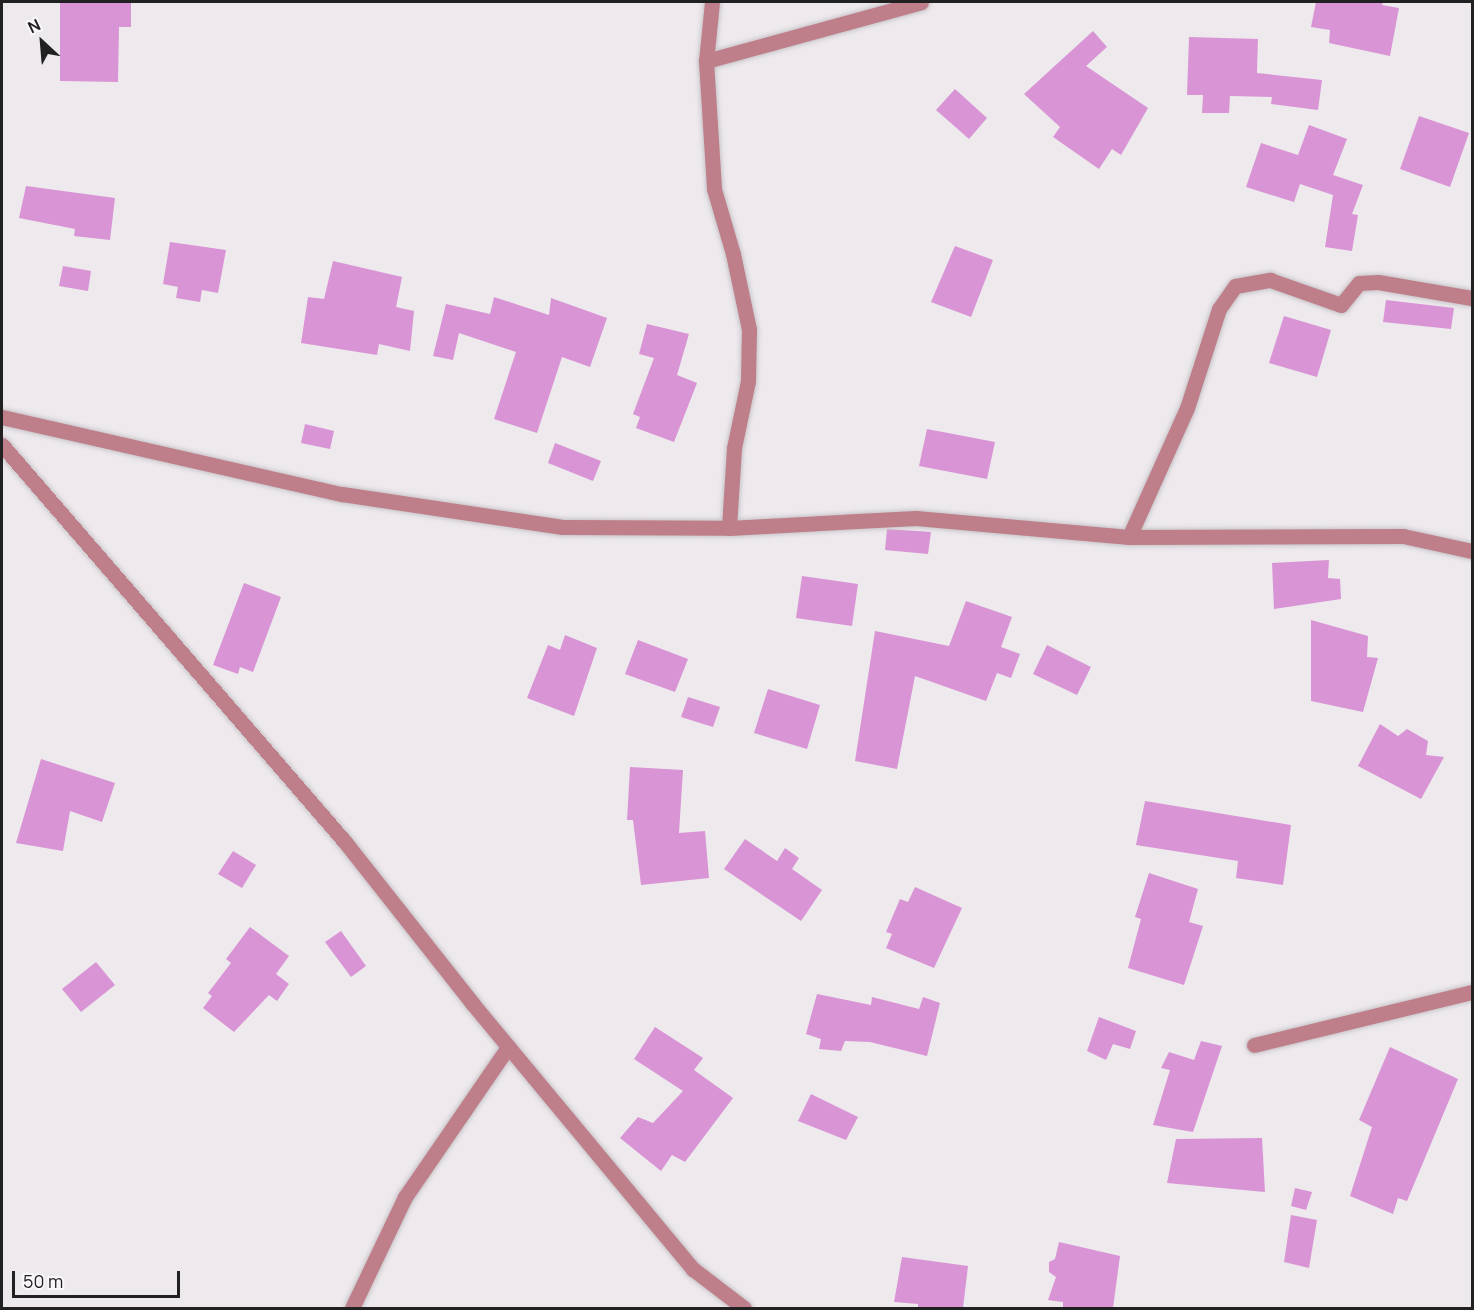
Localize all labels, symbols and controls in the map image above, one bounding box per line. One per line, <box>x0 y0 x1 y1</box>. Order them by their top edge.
north arrow <box>12 12 72 72</box>
text: N <box>24 13 44 38</box>
scale bar <box>15 1259 183 1297</box>
text: 50 m <box>23 1269 63 1293</box>

